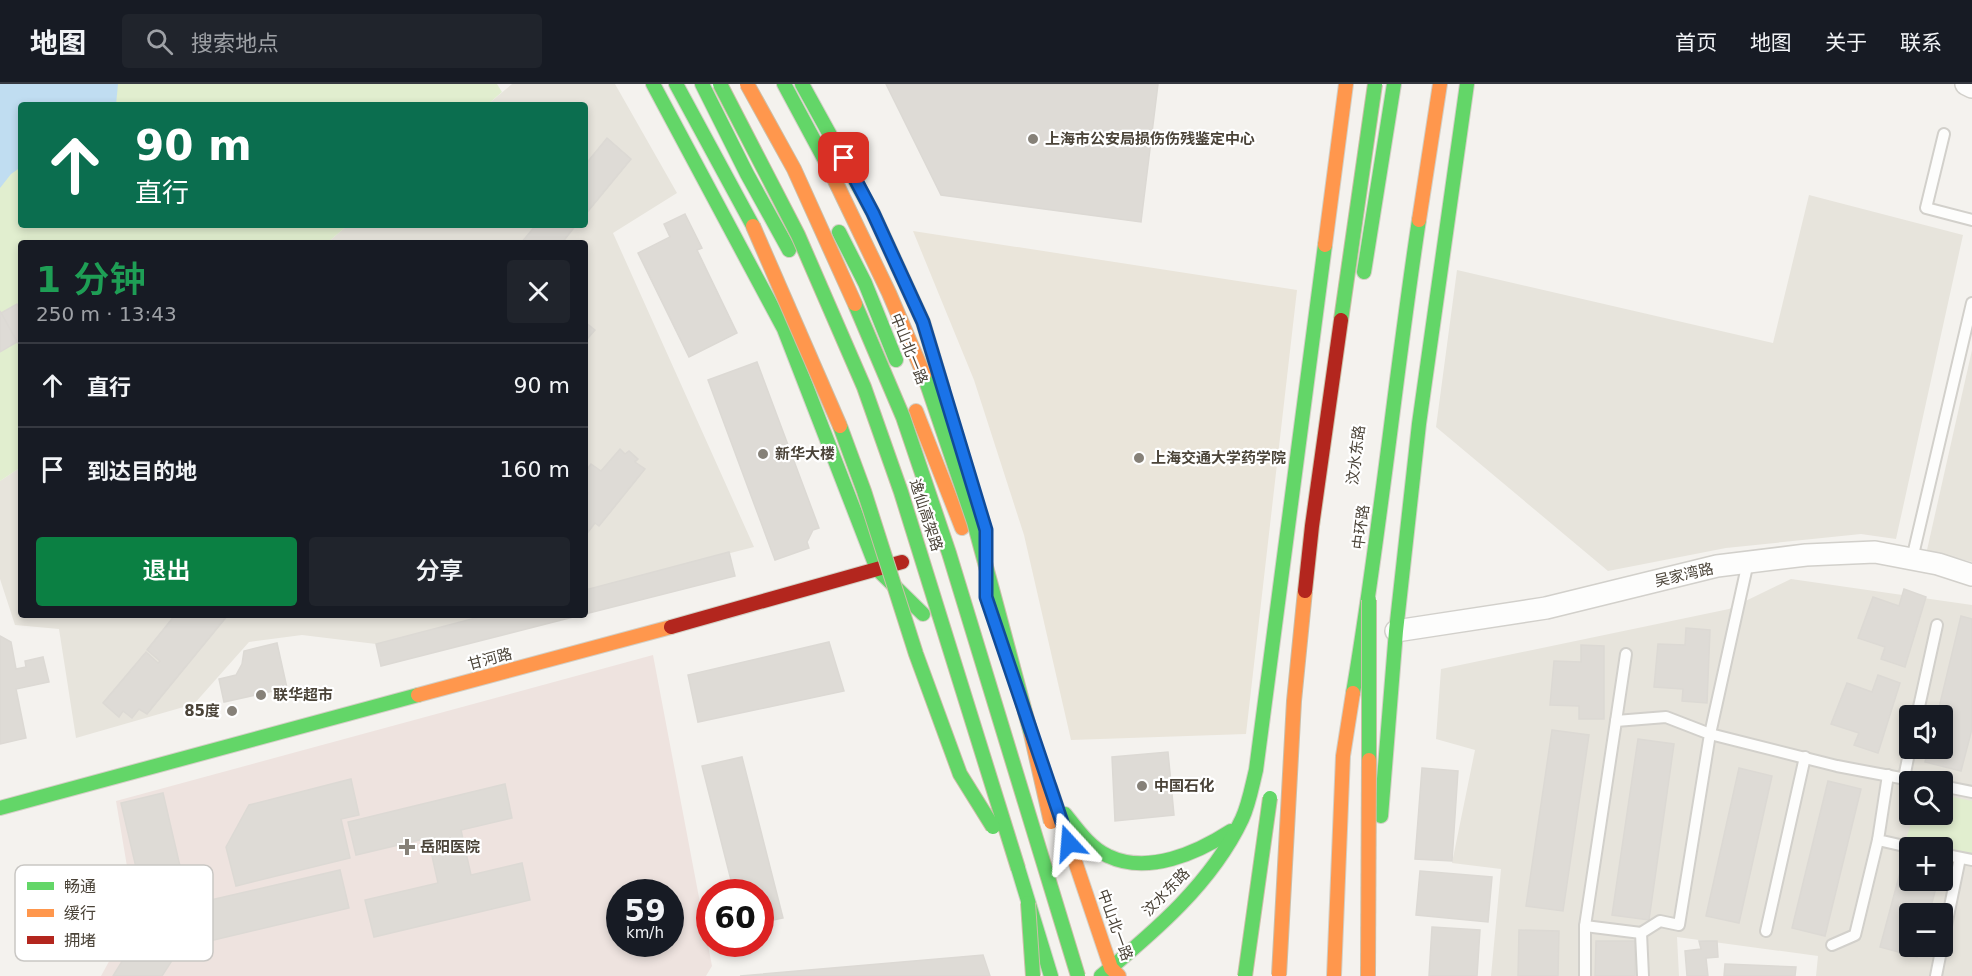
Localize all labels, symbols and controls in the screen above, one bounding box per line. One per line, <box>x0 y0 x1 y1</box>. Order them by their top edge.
search box <box>122 14 542 68</box>
icon: search <box>143 25 176 58</box>
text: 地图 <box>30 27 86 60</box>
text: 搜索地点 <box>191 31 279 56</box>
text: 首页 <box>1675 31 1717 55</box>
text: 地图 <box>1750 31 1792 55</box>
text: 关于 <box>1825 31 1867 55</box>
text: 联系 <box>1900 31 1942 55</box>
text: 90 m <box>135 121 252 170</box>
icon: ahead <box>36 126 114 204</box>
place label: 上海市公安局损伤伤残鉴定中心 <box>1045 130 1255 148</box>
pin <box>818 132 869 183</box>
marker: 上海市公安局损伤伤残鉴定中心 <box>1026 132 1040 146</box>
icon: arrive <box>827 141 860 174</box>
text: 直行 <box>135 177 189 208</box>
text: 1 分钟 <box>36 259 146 300</box>
button: close <box>507 260 570 323</box>
text: 250 m · 13:43 <box>36 302 177 326</box>
street label: 中山北一路 <box>887 311 931 387</box>
icon: ahead <box>36 369 69 402</box>
text: 90 m <box>514 373 570 398</box>
text: 直行 <box>87 375 131 400</box>
street label: 汶水东路 <box>1343 424 1369 486</box>
place label: 新华大楼 <box>775 445 835 463</box>
marker: 新华大楼 <box>756 447 770 461</box>
place label: 上海交通大学药学院 <box>1151 449 1286 467</box>
marker: 上海交通大学药学院 <box>1132 451 1146 465</box>
icon: arrive <box>36 453 69 486</box>
text: 160 m <box>500 457 570 482</box>
text: 到达目的地 <box>87 459 197 484</box>
street label: 逸仙高架路 <box>906 477 946 553</box>
street label: 中环路 <box>1349 504 1373 550</box>
button: 退出 <box>36 537 297 606</box>
button: 分享 <box>309 537 570 606</box>
street label: 吴家湾路 <box>1653 559 1715 591</box>
street label: 甘河路 <box>466 644 514 674</box>
place label: 联华超市 <box>273 686 333 704</box>
marker: 联华超市 <box>254 688 268 702</box>
place label: 85度 <box>184 702 220 720</box>
marker: 85度 <box>225 704 239 718</box>
map controls <box>1899 705 1953 957</box>
button: sound <box>1899 705 1953 759</box>
button: search <box>1899 771 1953 825</box>
place label: 中国石化 <box>1154 777 1214 795</box>
marker: 中国石化 <box>1135 779 1149 793</box>
position arrow <box>1037 811 1101 875</box>
button: + <box>1899 837 1953 891</box>
marker: 岳阳医院 <box>398 838 416 856</box>
place label: 岳阳医院 <box>420 838 480 856</box>
street label: 汶水东路 <box>1139 864 1193 920</box>
legend <box>15 865 213 961</box>
text: 畅通 <box>64 877 96 896</box>
speed limit sign: 60 <box>696 879 774 957</box>
street label: 中山北一路 <box>1094 887 1136 963</box>
text: 59 <box>624 893 666 928</box>
button: − <box>1899 903 1953 957</box>
text: 缓行 <box>64 904 96 923</box>
text: km/h <box>626 924 664 942</box>
text: 拥堵 <box>64 931 96 950</box>

